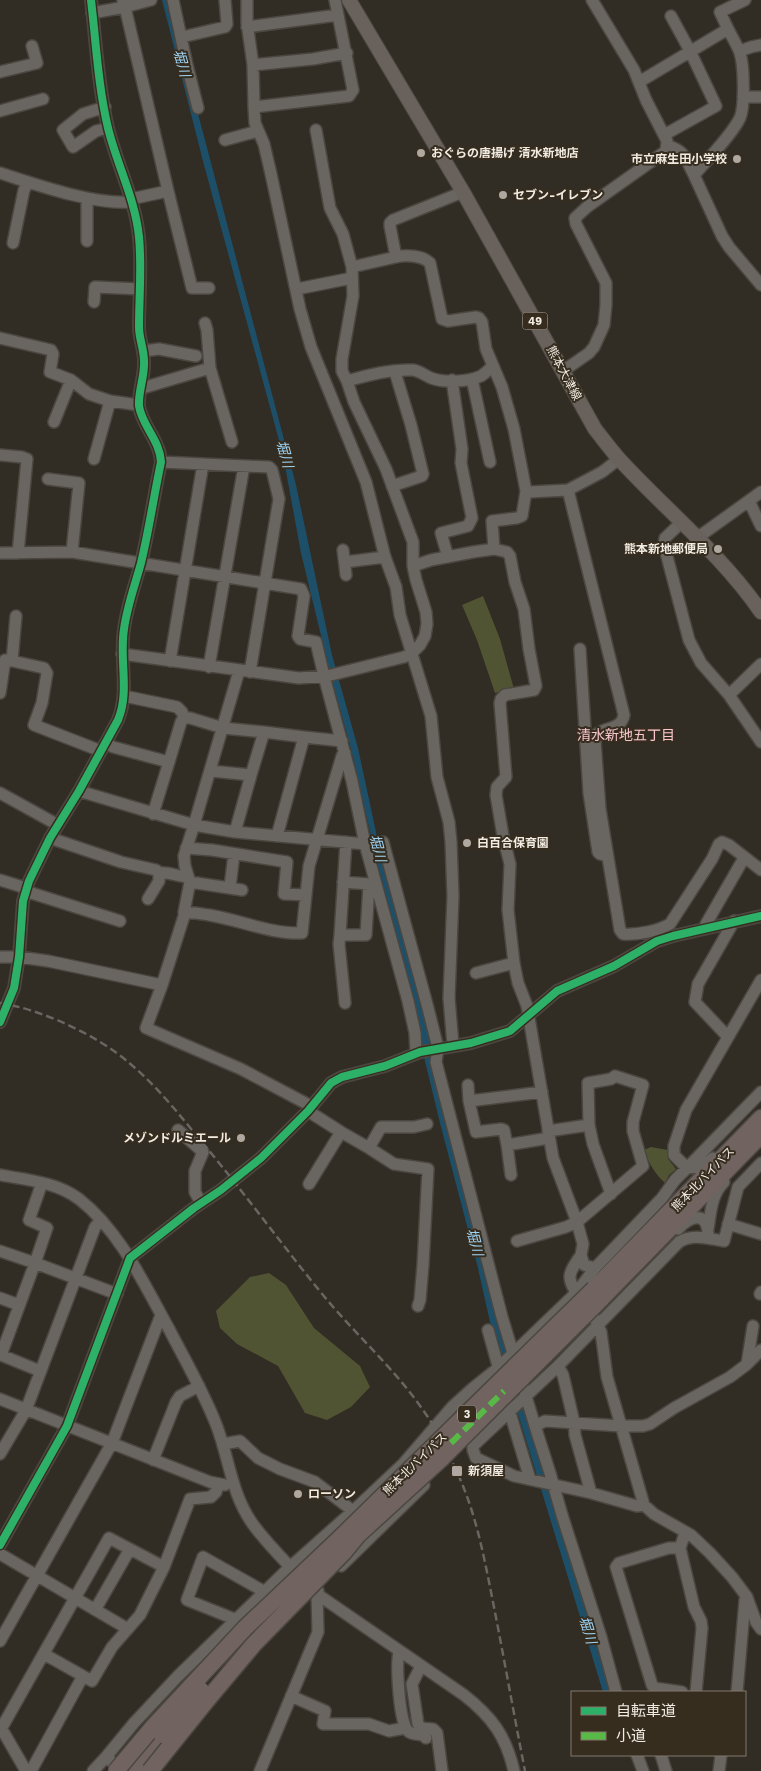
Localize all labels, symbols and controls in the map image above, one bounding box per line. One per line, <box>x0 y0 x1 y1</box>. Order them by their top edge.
water label: 堀川 <box>171 47 194 81</box>
place label: おぐらの唐揚げ 清水新地店 <box>431 146 578 160</box>
marker: おぐらの唐揚げ 清水新地店 <box>415 147 427 159</box>
place label: 市立麻生田小学校 <box>631 152 727 166</box>
marker: 市立麻生田小学校 <box>731 153 743 165</box>
place label: セブン-イレブン <box>513 188 603 202</box>
marker: セブン-イレブン <box>497 189 509 201</box>
road number: 49 <box>522 312 548 330</box>
street label: 熊本大津線 <box>544 343 584 403</box>
water label: 堀川 <box>274 438 297 472</box>
place label: 熊本新地郵便局 <box>624 542 708 556</box>
marker: 熊本新地郵便局 <box>712 543 724 555</box>
district label: 清水新地五丁目 <box>577 727 675 743</box>
water label: 堀川 <box>367 832 390 865</box>
place label: 白百合保育園 <box>477 836 549 850</box>
marker: 白百合保育園 <box>461 837 473 849</box>
place label: メゾンドルミエール <box>123 1131 231 1145</box>
marker: メゾンドルミエール <box>235 1132 247 1144</box>
street label: 熊本北バイパス <box>669 1144 737 1214</box>
water label: 堀川 <box>464 1226 487 1259</box>
road number: 3 <box>458 1406 476 1422</box>
street label: 熊本北バイパス <box>380 1430 450 1498</box>
marker: 新須屋 <box>450 1464 464 1478</box>
place label: 新須屋 <box>468 1464 504 1478</box>
place label: ローソン <box>308 1487 356 1501</box>
marker: ローソン <box>292 1488 304 1500</box>
water label: 堀川 <box>576 1614 600 1648</box>
legend <box>571 1691 746 1756</box>
text: 自転車道 <box>616 1702 676 1720</box>
text: 小道 <box>616 1727 646 1745</box>

